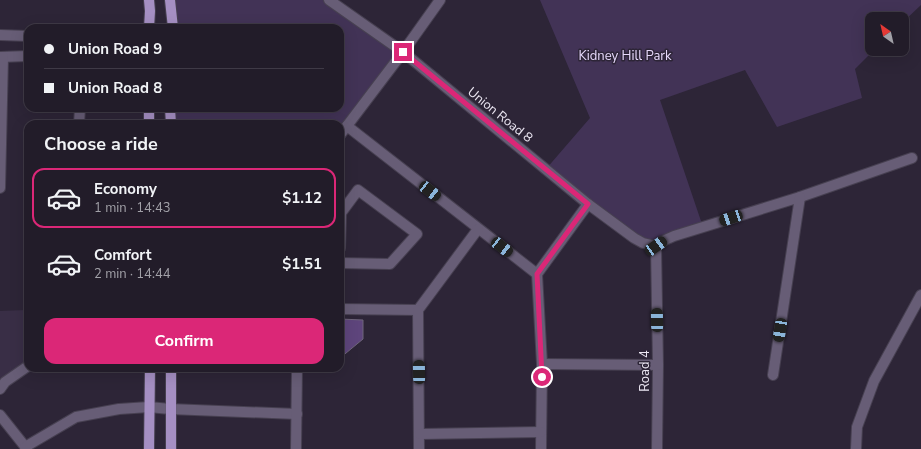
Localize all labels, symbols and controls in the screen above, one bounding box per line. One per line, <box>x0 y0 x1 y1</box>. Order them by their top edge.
north arrow <box>865 12 909 56</box>
map controls <box>865 12 909 56</box>
text: Union Road 9 <box>68 39 162 59</box>
route end <box>394 43 412 61</box>
park label: Kidney Hill Park <box>579 47 672 65</box>
text: Union Road 8 <box>68 78 162 98</box>
street label: Union Road 8 <box>464 83 537 147</box>
text: Choose a ride <box>44 132 158 156</box>
text: Economy <box>94 179 157 199</box>
car <box>417 179 443 203</box>
icon: car <box>46 180 82 216</box>
text: $1.12 <box>282 188 322 208</box>
text: 1 min · 14:43 <box>94 199 170 217</box>
car <box>718 209 744 227</box>
car <box>643 234 669 258</box>
car <box>489 235 515 259</box>
text: Comfort <box>94 245 151 265</box>
icon: car <box>46 246 82 282</box>
text: $1.51 <box>282 254 322 274</box>
text: 2 min · 14:44 <box>94 265 170 283</box>
car <box>651 308 663 332</box>
car <box>772 317 788 343</box>
button: Confirm <box>44 318 324 364</box>
street label: Road 4 <box>636 350 654 392</box>
car <box>413 360 425 384</box>
route start <box>533 368 551 386</box>

